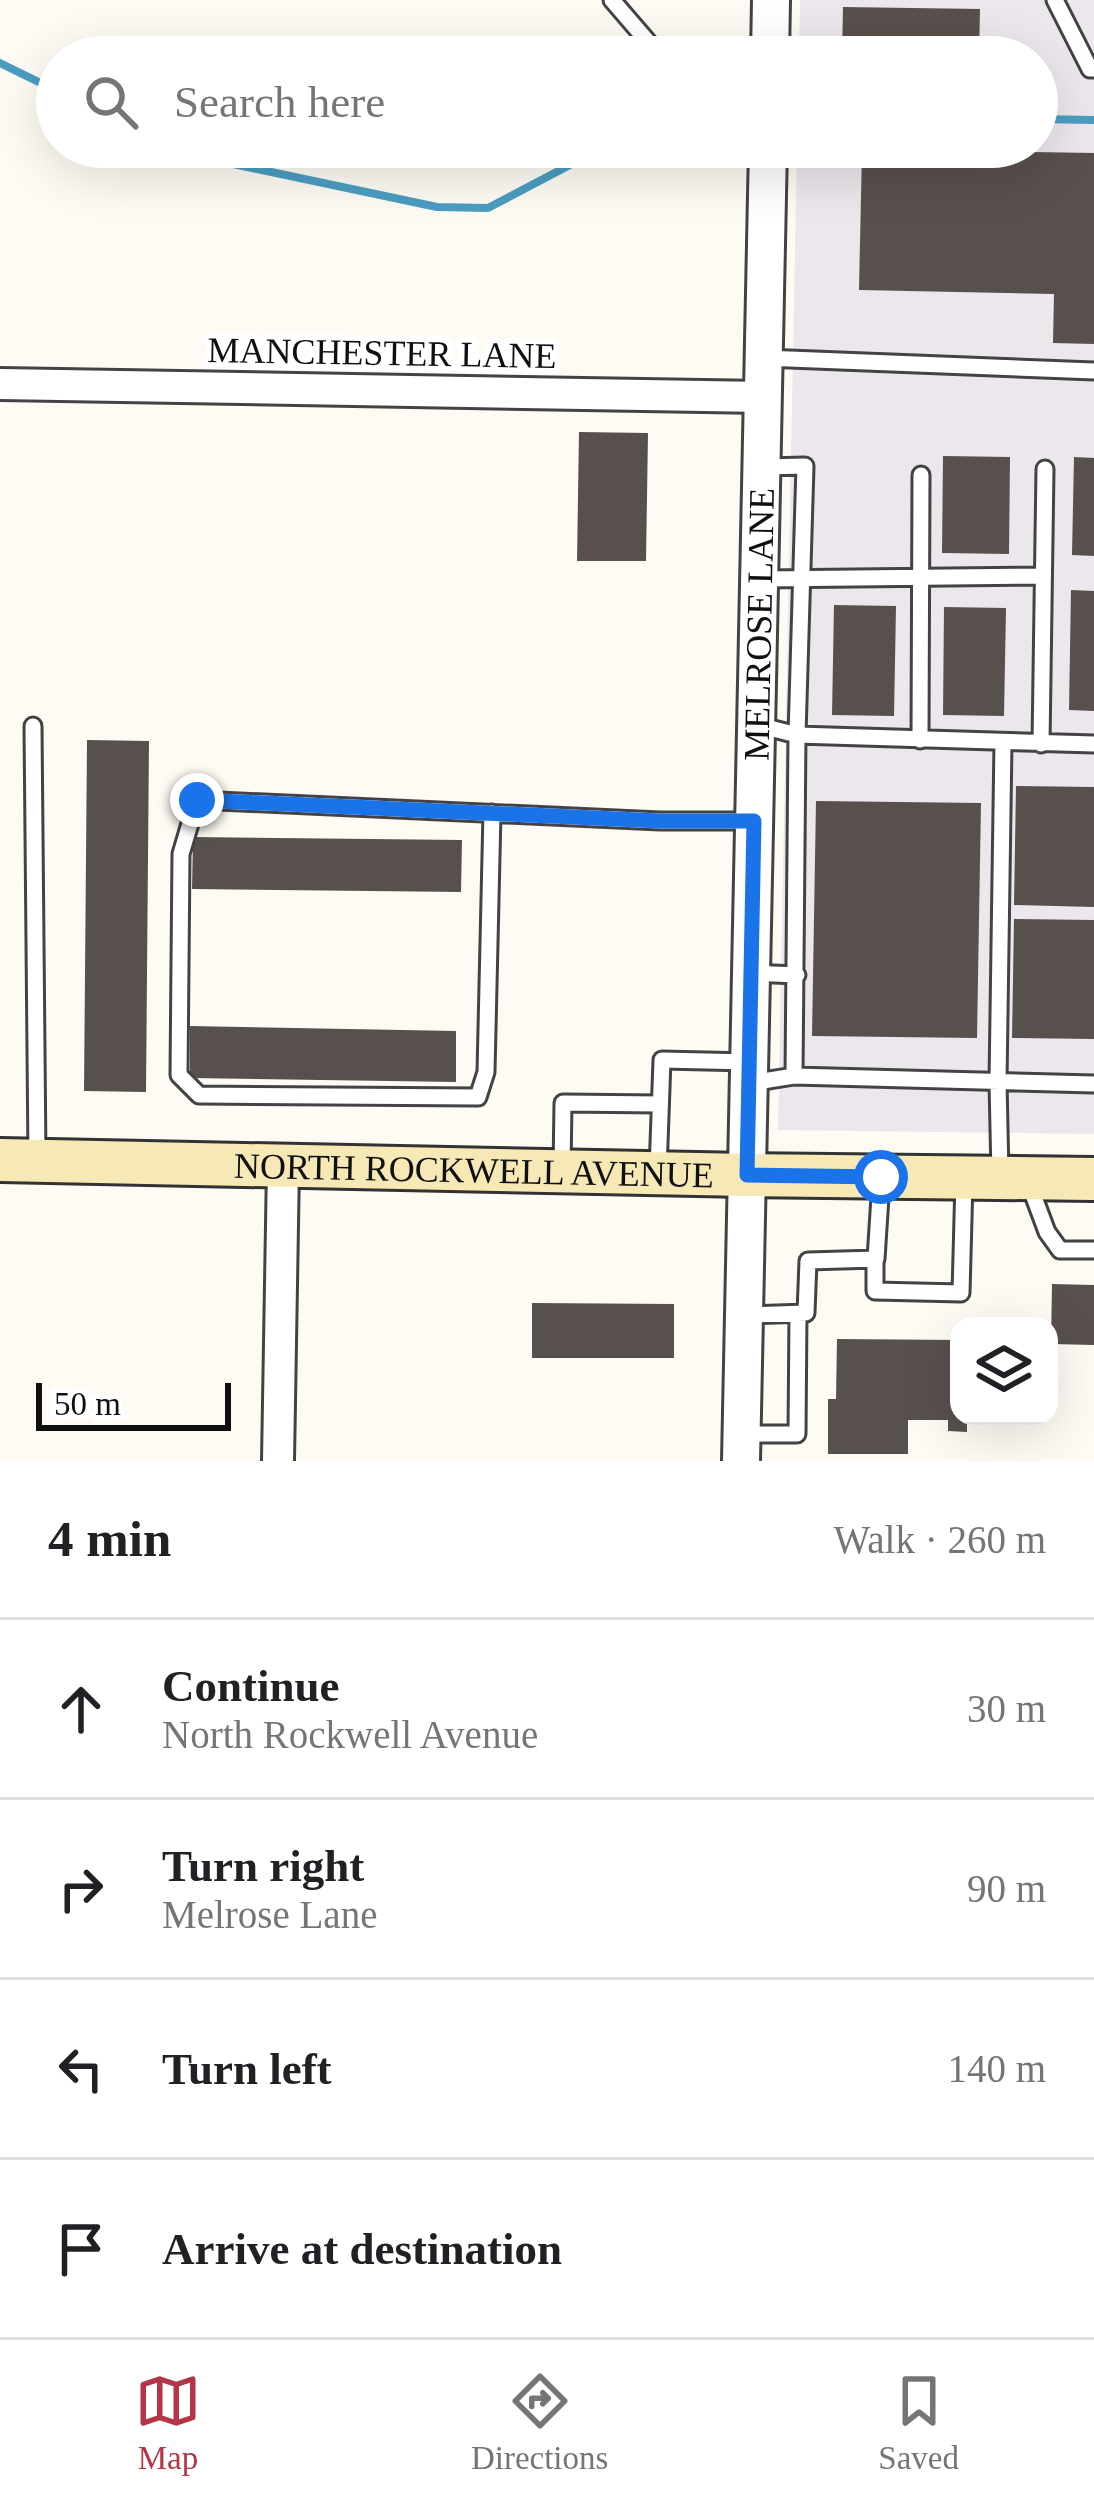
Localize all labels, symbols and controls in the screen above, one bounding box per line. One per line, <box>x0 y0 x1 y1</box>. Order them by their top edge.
search box <box>36 36 1058 168</box>
icon: search <box>78 69 144 135</box>
text: Search here <box>174 77 385 127</box>
street label: MANCHESTER LANE <box>207 330 557 376</box>
street label: MELROSE LANE <box>736 487 782 761</box>
route end <box>170 773 224 827</box>
street label: NORTH ROCKWELL AVENUE <box>234 1146 714 1195</box>
route start <box>854 1150 908 1204</box>
map controls <box>950 1317 1058 1425</box>
button: layers <box>950 1317 1058 1425</box>
scale bar <box>36 1377 231 1430</box>
text: 50 m <box>54 1386 121 1422</box>
text: 4 min <box>48 1511 171 1567</box>
text: Walk · 260 m <box>834 1518 1046 1561</box>
text: Continue <box>162 1661 340 1711</box>
icon: ahead <box>48 1676 114 1742</box>
text: 30 m <box>967 1687 1046 1730</box>
text: North Rockwell Avenue <box>162 1713 538 1756</box>
text: Turn right <box>162 1841 364 1891</box>
icon: right <box>48 1856 114 1922</box>
text: 90 m <box>967 1867 1046 1910</box>
text: Melrose Lane <box>162 1893 378 1936</box>
icon: left <box>48 2036 114 2102</box>
text: Turn left <box>162 2044 332 2094</box>
text: 140 m <box>947 2047 1046 2090</box>
icon: arrive <box>48 2216 114 2282</box>
text: Arrive at destination <box>162 2224 562 2274</box>
tab: Map <box>135 2368 201 2477</box>
tab: Directions <box>471 2368 608 2477</box>
tab: Saved <box>878 2368 959 2477</box>

